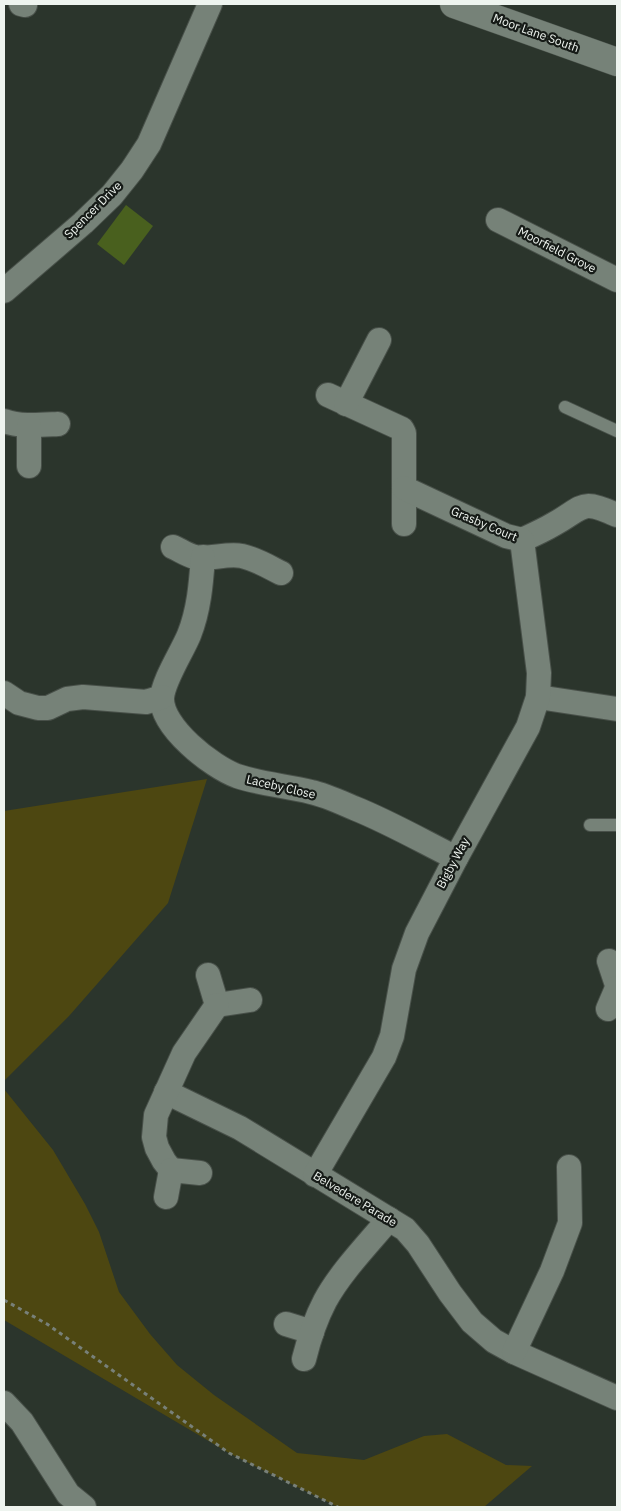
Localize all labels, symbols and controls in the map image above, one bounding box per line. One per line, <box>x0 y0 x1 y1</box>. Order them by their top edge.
street label: Moor Lane South <box>491 10 581 55</box>
street label: Spencer Drive <box>61 178 125 241</box>
street label: Moorfield Grove <box>516 223 599 276</box>
street label: Grasby Court <box>449 503 519 544</box>
street label: Laceby Close <box>245 771 318 802</box>
street label: Bigby Way <box>433 835 472 891</box>
street label: Belvedere Parade <box>311 1168 400 1230</box>

